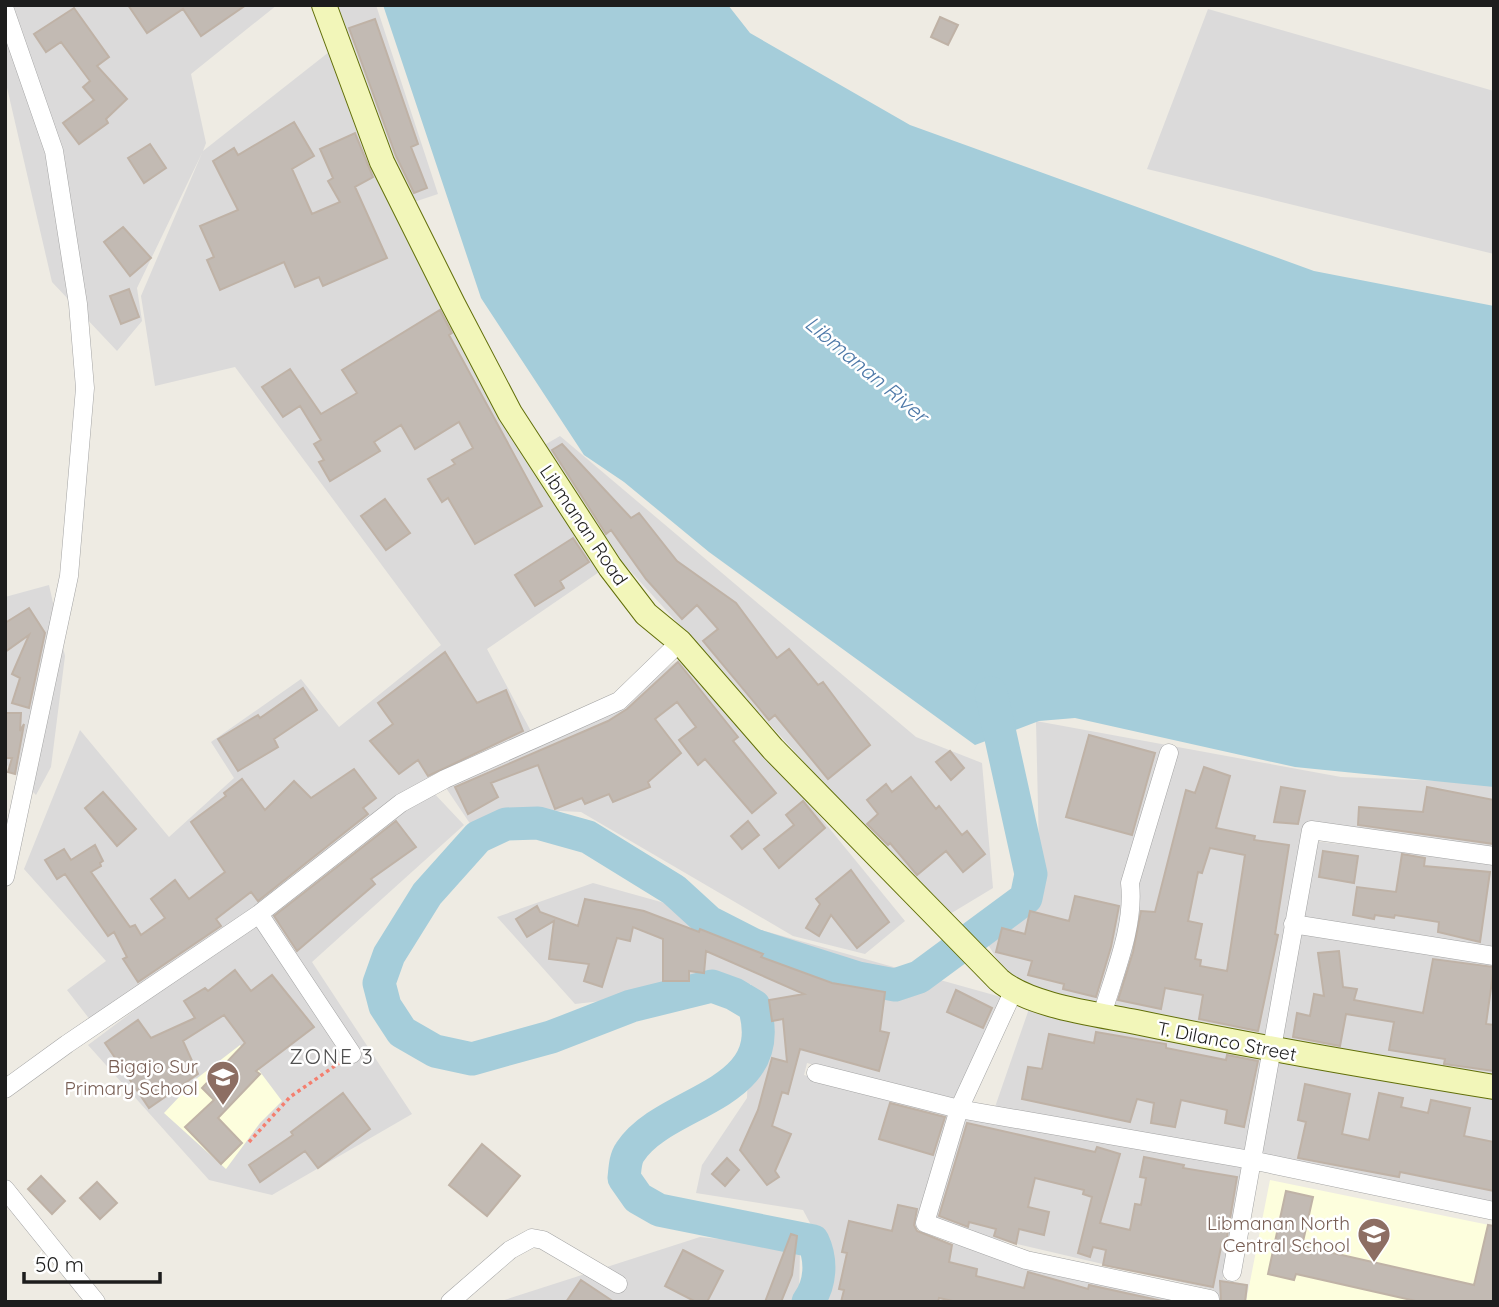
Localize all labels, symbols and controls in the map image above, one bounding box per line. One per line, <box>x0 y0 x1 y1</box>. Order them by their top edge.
water label: Libmanan River <box>800 310 936 430</box>
street label: Libmanan Road <box>535 460 633 590</box>
street label: T. Dilanco Street <box>1155 1016 1299 1066</box>
district label: ZONE 3 <box>289 1043 375 1069</box>
place label: Bigajo Sur Primary School <box>65 1054 199 1100</box>
school or university icon: Bigajo Sur Primary School <box>204 1058 242 1107</box>
place label: Libmanan North Central School <box>1207 1211 1350 1257</box>
school or university icon: Libmanan North Central School <box>1355 1215 1393 1264</box>
scale bar <box>24 1240 161 1284</box>
text: 50 m <box>35 1251 84 1277</box>

